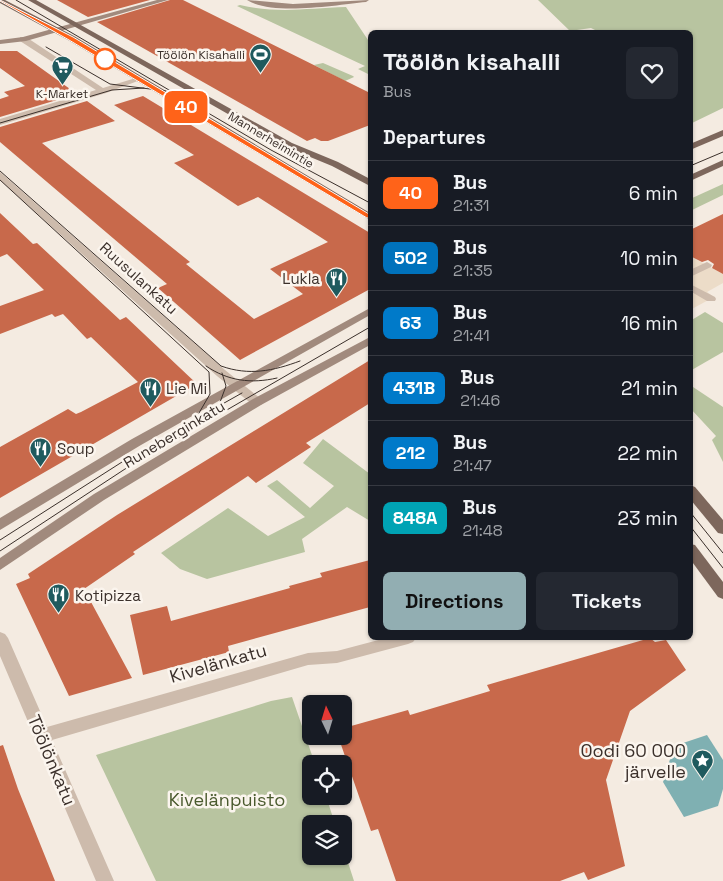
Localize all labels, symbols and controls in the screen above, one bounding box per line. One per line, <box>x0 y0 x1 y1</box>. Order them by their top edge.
sports icon: Töölön Kisahalli <box>249 43 273 74</box>
text: Töölön kisahalli <box>383 46 560 77</box>
place label: Töölön Kisahalli <box>157 47 245 63</box>
button: heart <box>626 47 678 99</box>
unlabelled marker <box>94 48 116 70</box>
supermarket icon: K-Market <box>50 55 74 86</box>
text: Bus <box>383 81 412 102</box>
place label: K-Market <box>36 86 88 102</box>
line badge: 40 <box>164 91 208 123</box>
text: 40 <box>174 95 198 118</box>
street label: Mannerheimintie <box>225 108 317 172</box>
text: Departures <box>383 125 486 150</box>
text: Bus <box>453 170 487 195</box>
text: 40 <box>399 181 422 204</box>
text: 6 min <box>629 181 678 206</box>
text: 21:31 <box>453 195 490 216</box>
text: Bus <box>453 235 487 260</box>
street label: Ruusulankatu <box>96 238 182 318</box>
text: 502 <box>394 246 427 269</box>
text: 10 min <box>620 246 678 271</box>
text: 21:35 <box>453 260 493 281</box>
restaurant icon: Lukla <box>324 266 348 297</box>
place label: Lukla <box>282 269 320 288</box>
text: Bus <box>453 300 487 325</box>
text: 63 <box>399 311 422 334</box>
text: 16 min <box>621 311 678 336</box>
text: 21:41 <box>453 325 490 346</box>
text: Bus <box>460 365 494 390</box>
restaurant icon: Lie Mi <box>138 376 162 407</box>
text: 431B <box>393 376 435 399</box>
text: 21 min <box>621 376 678 401</box>
place label: Lie Mi <box>166 379 207 398</box>
text: 21:46 <box>460 390 500 411</box>
street label: Runeberginkatu <box>120 396 228 472</box>
text: Bus <box>453 430 487 455</box>
restaurant icon: Soup <box>29 436 53 467</box>
place label: Soup <box>57 439 94 458</box>
text: 212 <box>396 441 425 464</box>
text: 22 min <box>618 441 678 466</box>
text: 21:47 <box>453 455 492 476</box>
text: Bus <box>462 495 497 520</box>
text: 848A <box>393 506 437 529</box>
text: 23 min <box>618 506 678 531</box>
text: 21:48 <box>462 520 503 541</box>
button: Directions <box>383 572 526 630</box>
button: Tickets <box>536 572 678 630</box>
restaurant icon: Kotipizza <box>47 583 71 614</box>
place label: Kotipizza <box>75 586 141 605</box>
street label: Kivelänkatu <box>167 638 269 688</box>
north arrow <box>302 695 352 745</box>
map controls <box>302 695 352 865</box>
street label: Töölönkatu <box>23 711 81 809</box>
place label: Oodi 60 000 järvelle <box>580 739 686 783</box>
place icon: Oodi 60 000 järvelle <box>690 748 714 779</box>
button: locate <box>302 755 352 805</box>
park label: Kivelänpuisto <box>169 788 285 811</box>
button: layers <box>302 815 352 865</box>

